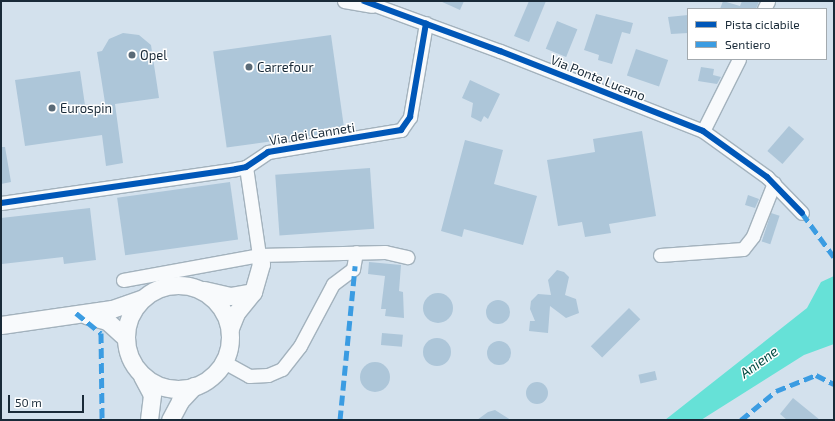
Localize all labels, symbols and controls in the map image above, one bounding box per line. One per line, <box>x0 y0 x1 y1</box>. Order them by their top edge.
legend <box>687 8 827 60</box>
text: Pista ciclabile <box>725 17 800 31</box>
text: Sentiero <box>725 37 771 51</box>
place label: Opel <box>140 47 167 63</box>
marker: Opel <box>127 50 137 60</box>
street label: Via Ponte Lucano <box>548 52 648 104</box>
place label: Carrefour <box>257 59 314 75</box>
marker: Carrefour <box>244 62 254 72</box>
place label: Eurospin <box>60 100 112 116</box>
marker: Eurospin <box>47 103 57 113</box>
street label: Via dei Canneti <box>268 120 356 148</box>
water label: Aniene <box>737 342 781 382</box>
scale bar <box>10 387 86 413</box>
text: 50 m <box>15 395 42 409</box>

